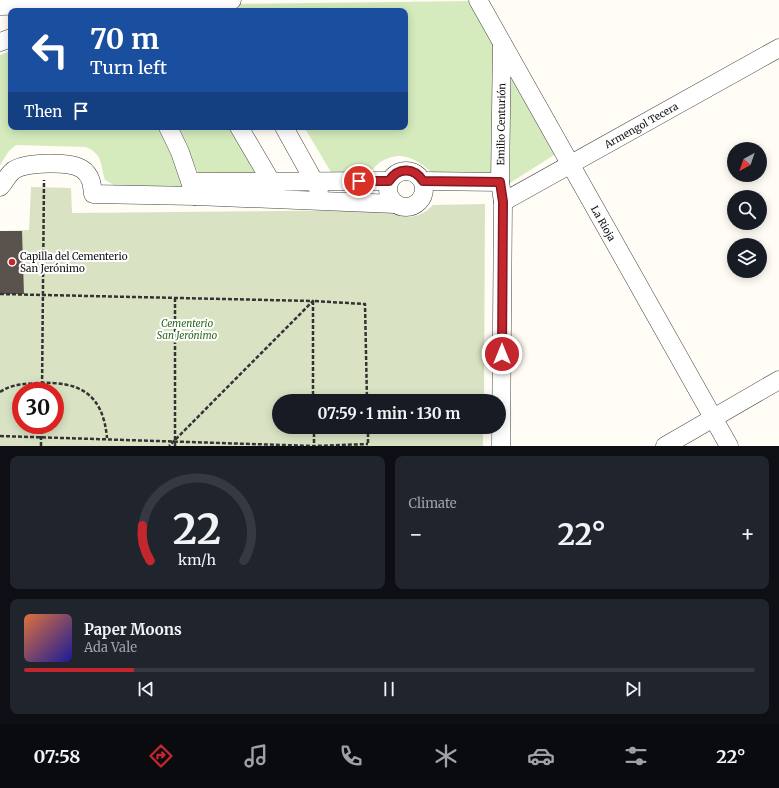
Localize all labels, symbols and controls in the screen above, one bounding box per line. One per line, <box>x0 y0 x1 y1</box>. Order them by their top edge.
text: 70 m <box>90 21 159 57</box>
icon: left <box>24 24 76 76</box>
text: Turn left <box>90 56 167 79</box>
street label: Emilio Centurión <box>494 83 508 166</box>
street label: Armengol Tecera <box>601 99 681 151</box>
icon: arrive <box>70 100 92 122</box>
text: Then <box>24 102 62 121</box>
north arrow <box>727 142 767 182</box>
map controls <box>727 142 767 278</box>
pin <box>342 164 376 198</box>
icon: arrive <box>348 170 370 192</box>
button: search <box>727 190 767 230</box>
street label: La Rioja <box>588 203 619 244</box>
button: layers <box>727 238 767 278</box>
place label: Capilla del Cementerio San Jerónimo <box>20 250 128 275</box>
marker: Capilla del Cementerio San Jerónimo <box>7 257 17 267</box>
park label: Cementerio San Jerónimo <box>157 317 218 342</box>
position arrow <box>481 333 523 375</box>
speed limit sign: 30 <box>12 382 64 434</box>
text: 07:59 · 1 min · 130 m <box>318 404 460 423</box>
text: Climate <box>409 495 457 512</box>
text: 22 <box>173 502 221 554</box>
text: 22° <box>557 515 606 553</box>
text: − <box>409 520 423 548</box>
text: + <box>740 520 755 548</box>
text: km/h <box>178 550 217 568</box>
text: Paper Moons <box>84 620 182 639</box>
text: Ada Vale <box>84 639 137 656</box>
icon: previous <box>135 678 157 700</box>
icon: pause <box>378 678 400 700</box>
icon: next <box>622 678 644 700</box>
icon: directions <box>147 742 175 770</box>
icon: music <box>242 742 270 770</box>
icon: phone <box>337 742 365 770</box>
icon: climate <box>432 742 460 770</box>
icon: car <box>527 742 555 770</box>
icon: filters <box>622 742 650 770</box>
text: 07:58 <box>33 745 81 768</box>
text: 22° <box>716 745 746 768</box>

